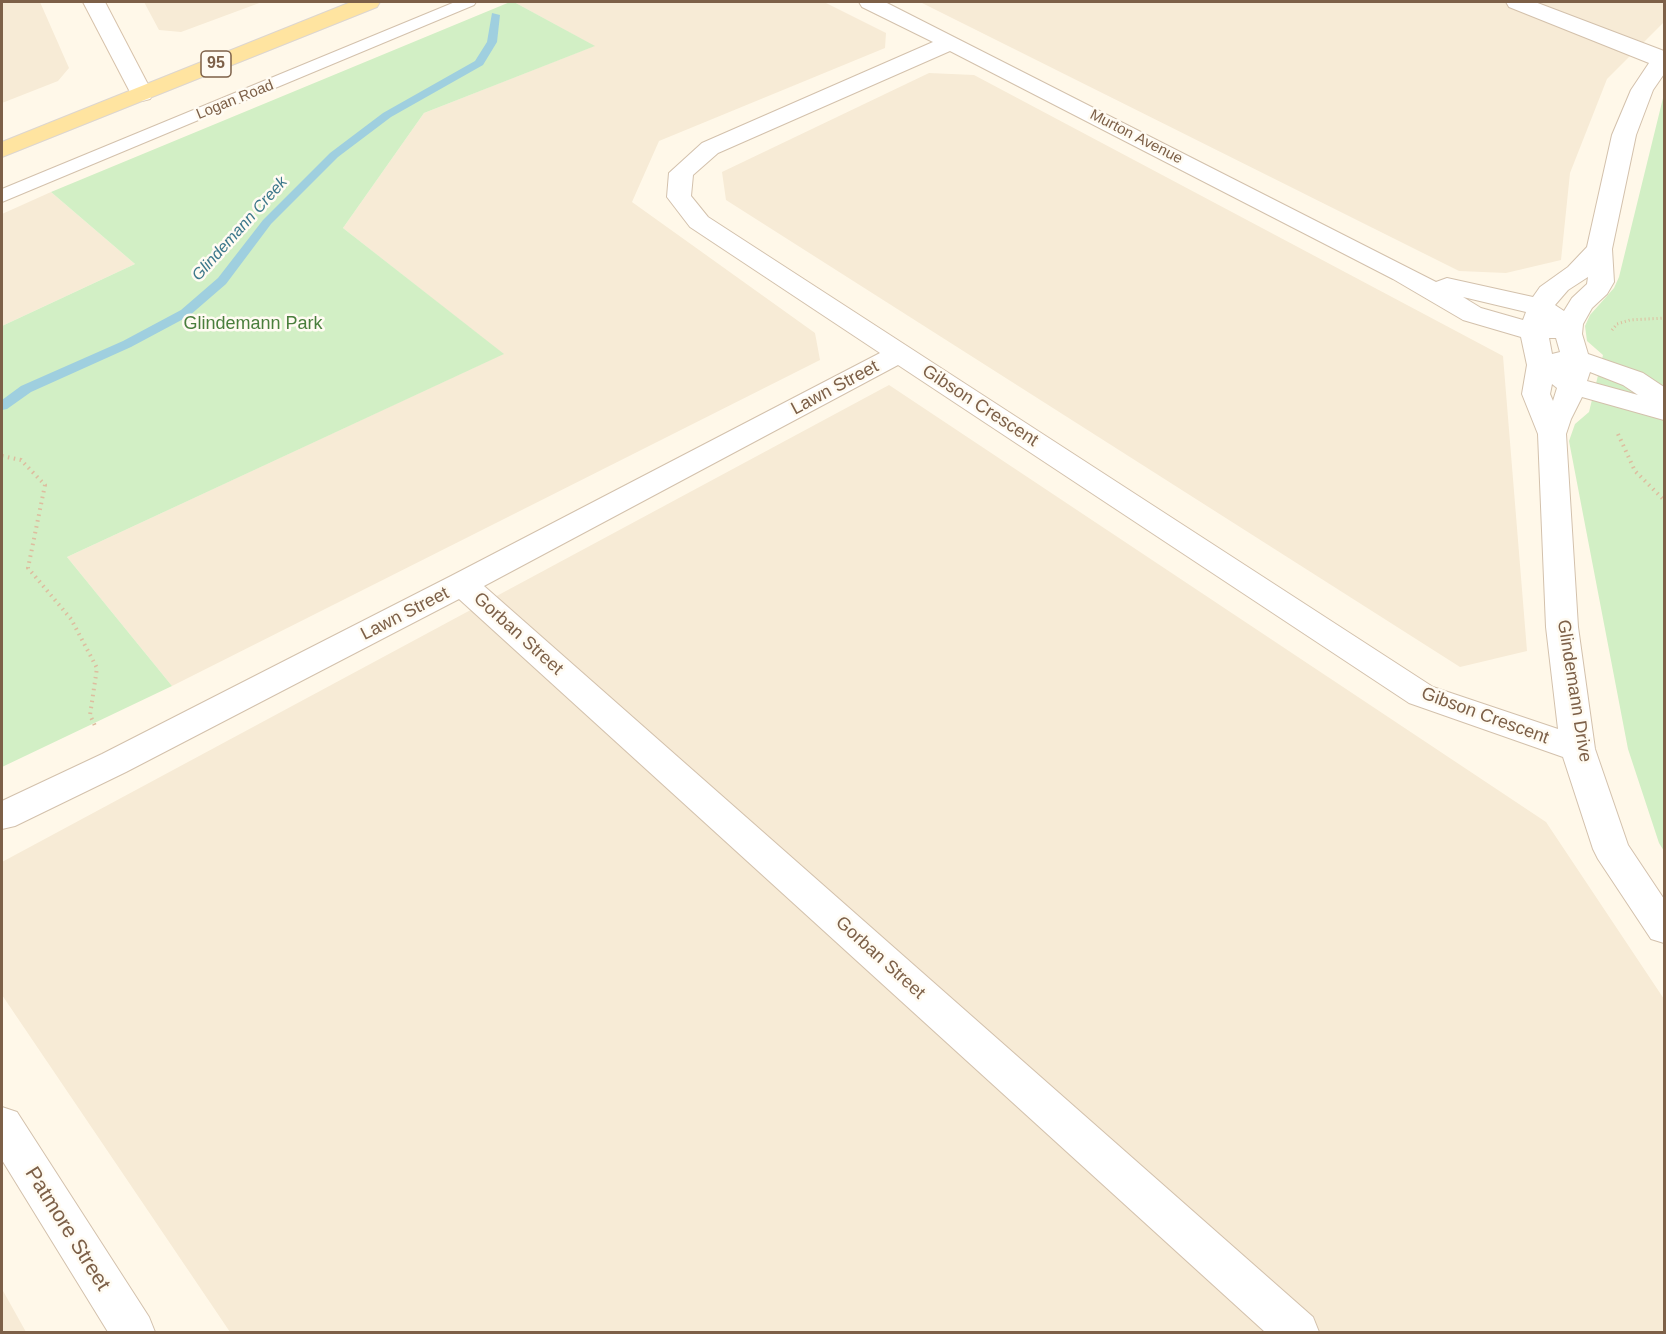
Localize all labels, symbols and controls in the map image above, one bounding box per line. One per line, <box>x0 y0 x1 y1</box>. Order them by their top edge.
road number: 95 <box>201 51 231 77</box>
street label: Logan Road <box>194 76 276 124</box>
street label: Murton Avenue <box>1087 106 1185 168</box>
water label: Glindemann Creek <box>188 173 292 285</box>
park label: Glindemann Park <box>183 313 323 335</box>
street label: Lawn Street <box>788 356 882 420</box>
street label: Gibson Crescent <box>918 360 1042 452</box>
street label: Lawn Street <box>357 583 453 645</box>
street label: Gorban Street <box>469 588 567 680</box>
street label: Glindemann Drive <box>1552 618 1596 764</box>
street label: Gibson Crescent <box>1418 683 1552 749</box>
street label: Gorban Street <box>831 912 929 1004</box>
street label: Patmore Street <box>19 1162 115 1296</box>

